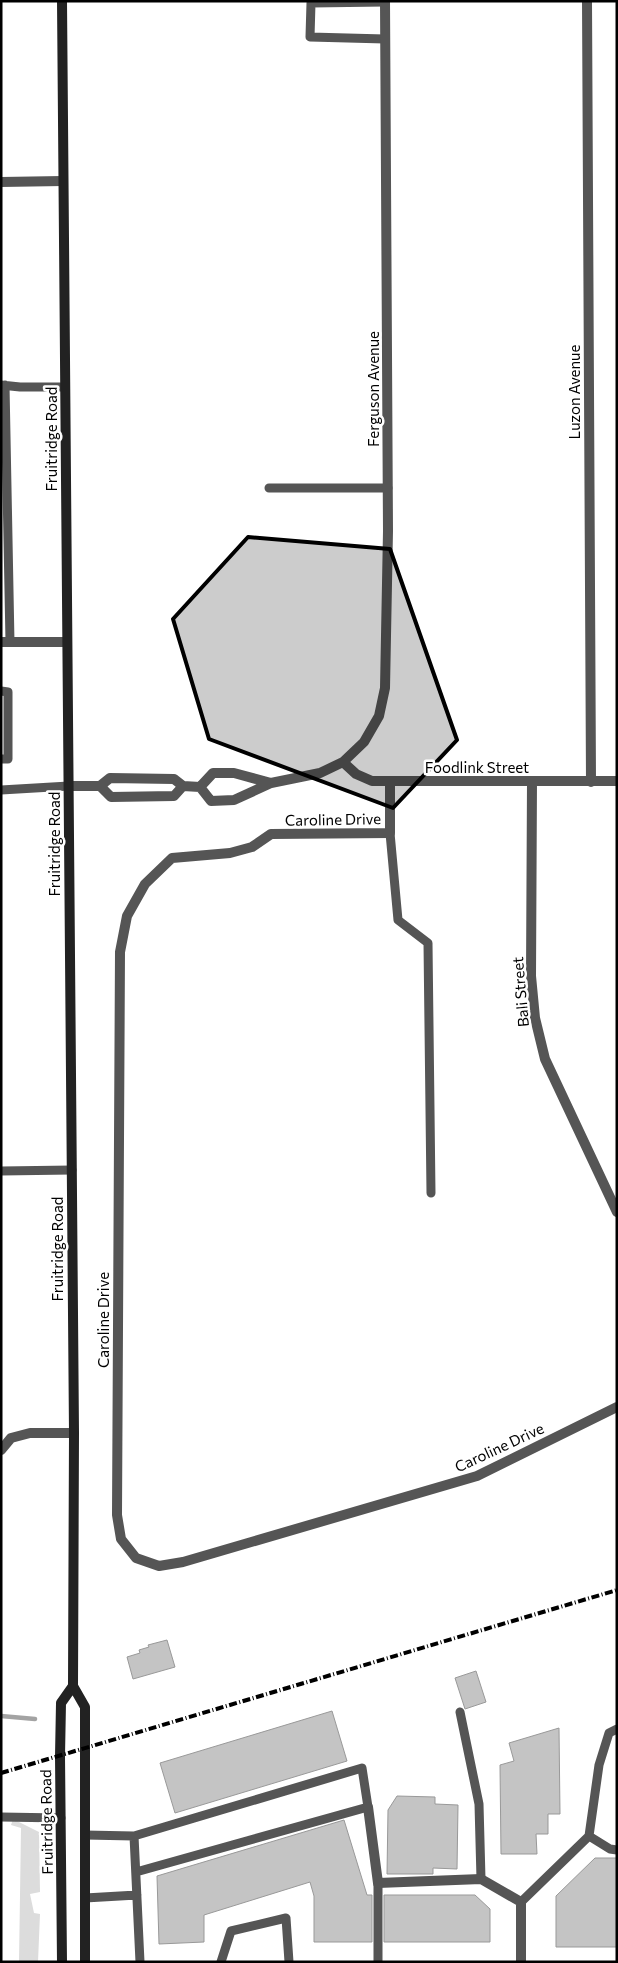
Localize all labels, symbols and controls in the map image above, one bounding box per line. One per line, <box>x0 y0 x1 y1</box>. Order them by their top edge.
street label: Ferguson Avenue <box>364 331 382 447</box>
street label: Luzon Avenue <box>565 345 583 439</box>
street label: Fruitridge Road <box>42 386 60 492</box>
street label: Foodlink Street <box>425 758 529 776</box>
street label: Fruitridge Road <box>45 791 63 897</box>
street label: Caroline Drive <box>285 809 381 829</box>
street label: Bali Street <box>508 956 532 1028</box>
street label: Fruitridge Road <box>48 1196 66 1302</box>
street label: Caroline Drive <box>94 1272 112 1368</box>
street label: Caroline Drive <box>452 1419 546 1475</box>
street label: Fruitridge Road <box>36 1769 56 1875</box>

